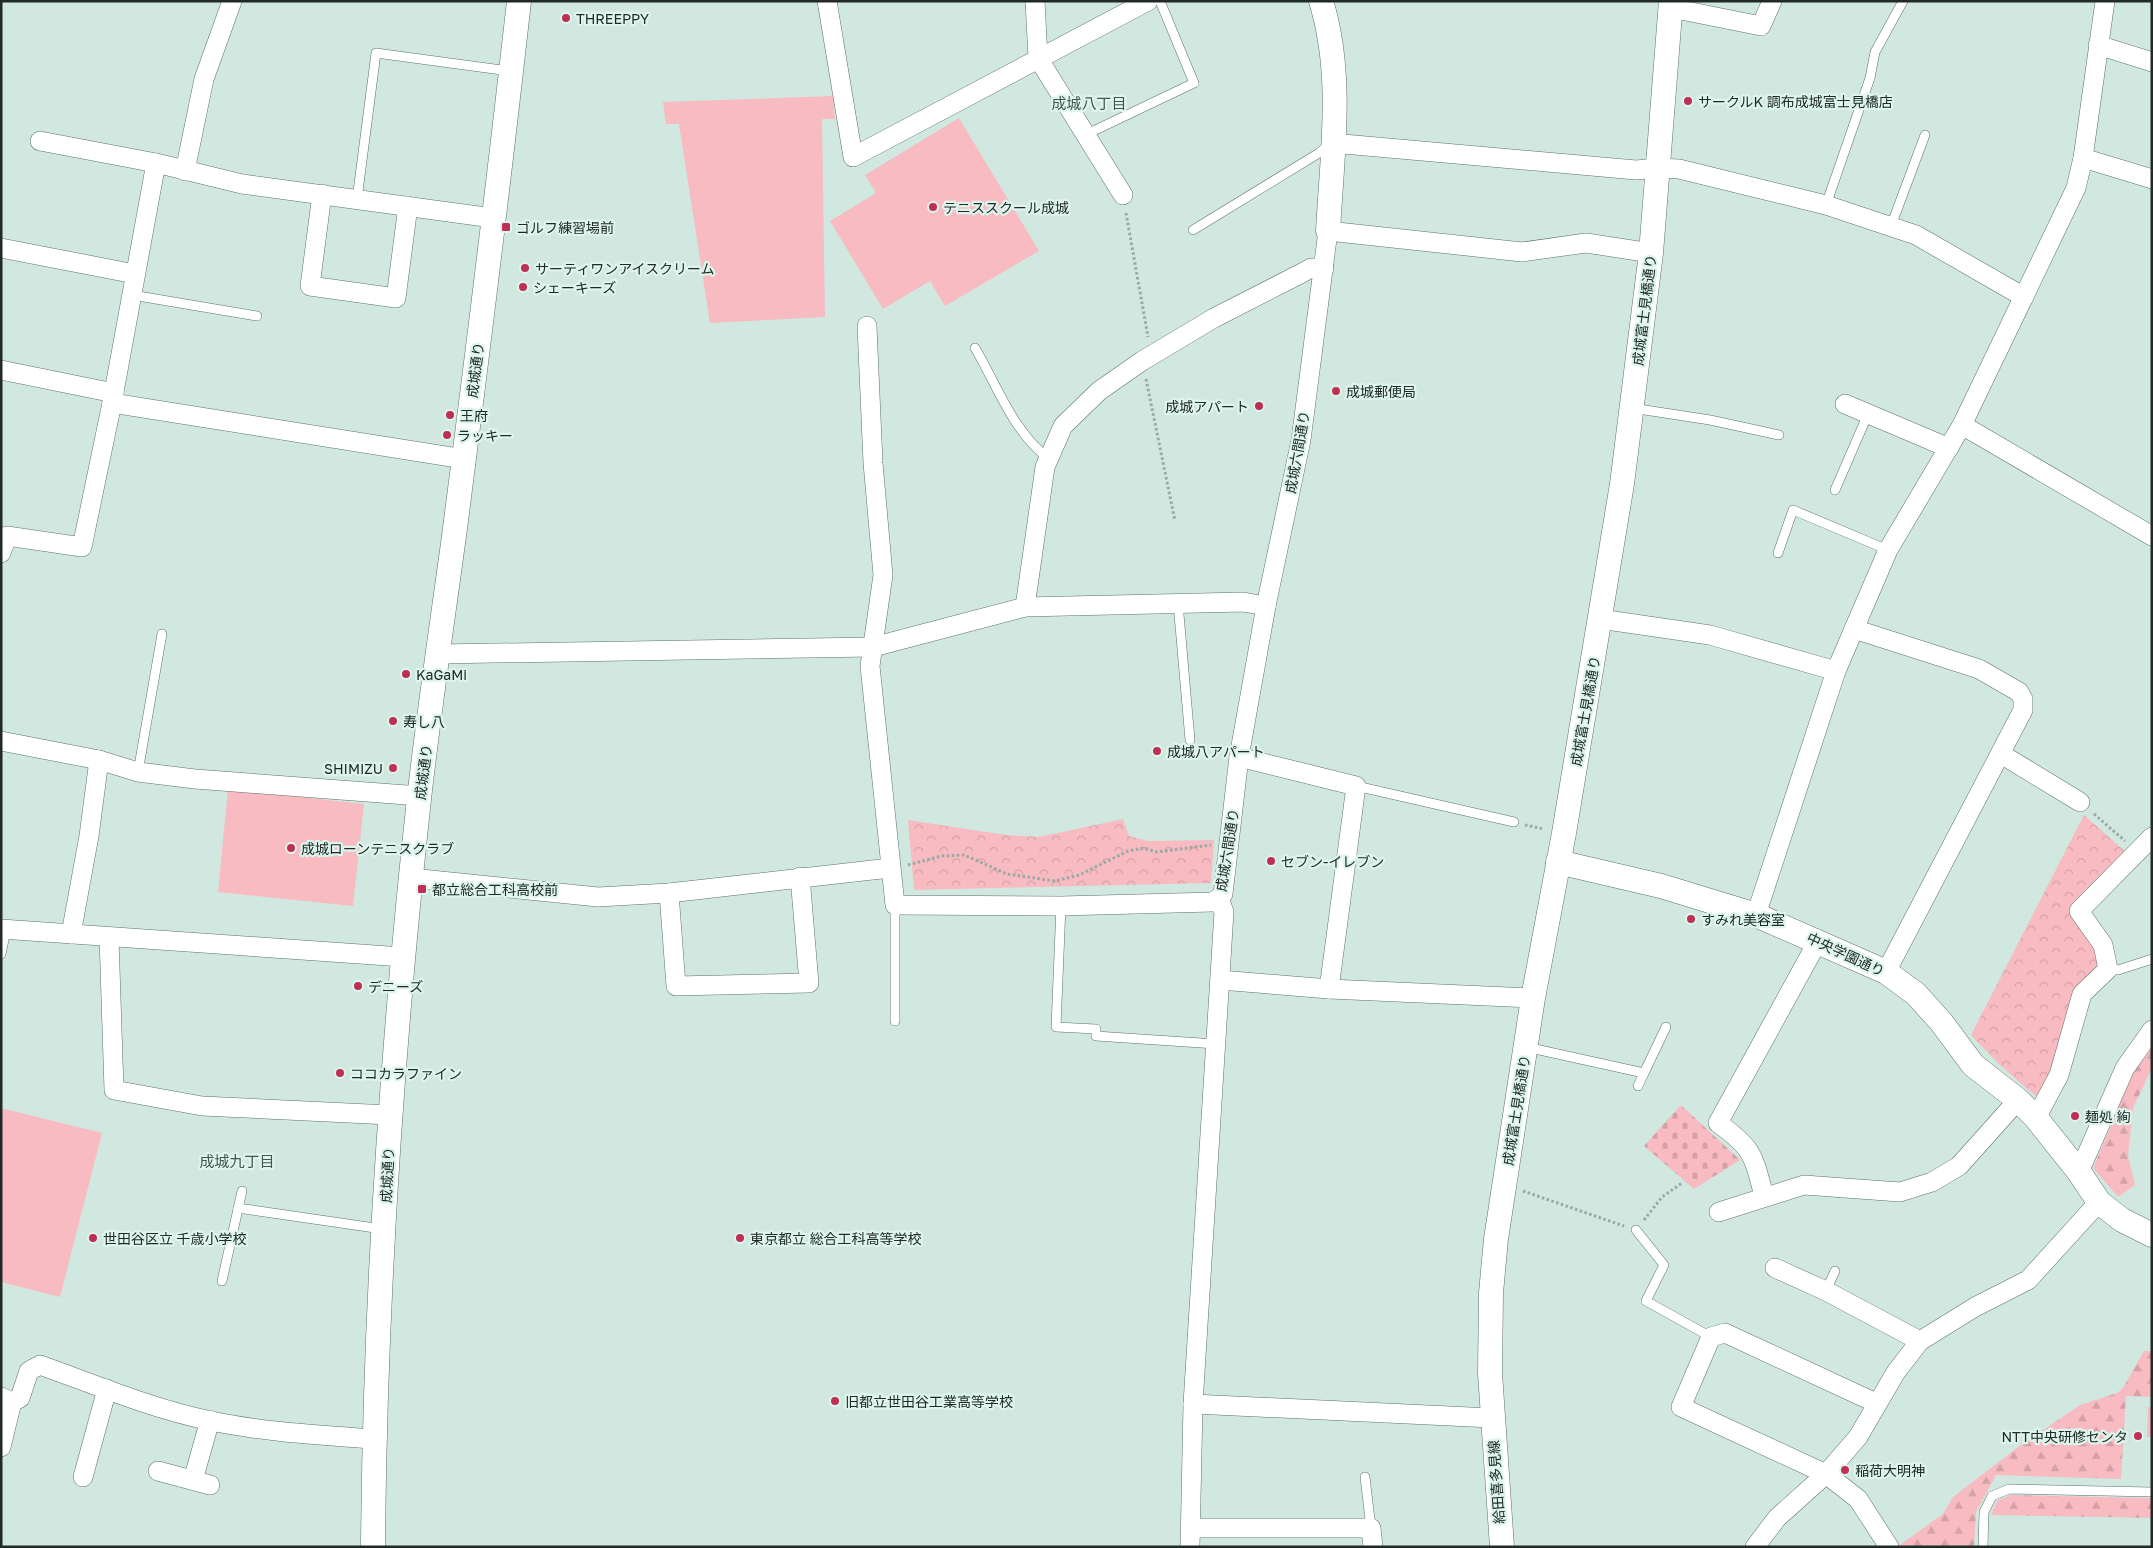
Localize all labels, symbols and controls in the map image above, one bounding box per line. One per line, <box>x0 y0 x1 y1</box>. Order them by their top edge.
place label: THREEPPY <box>576 10 649 27</box>
marker: THREEPPY <box>560 12 572 24</box>
place label: サークルK 調布成城富士見橋店 <box>1698 93 1893 110</box>
district label: 成城八丁目 <box>1051 94 1127 112</box>
marker: サークルK 調布成城富士見橋店 <box>1682 95 1694 107</box>
place label: テニススクール成城 <box>943 199 1069 216</box>
marker: テニススクール成城 <box>927 201 939 213</box>
place label: ゴルフ練習場前 <box>516 219 614 236</box>
marker: ゴルフ練習場前 <box>500 221 512 233</box>
street label: 成城富士見橋通り <box>1629 253 1659 367</box>
place label: サーティワンアイスクリーム <box>535 260 715 277</box>
marker: サーティワンアイスクリーム <box>519 262 531 274</box>
place label: シェーキーズ <box>533 279 616 296</box>
marker: シェーキーズ <box>517 281 529 293</box>
street label: 成城通り <box>463 341 487 399</box>
place label: 成城郵便局 <box>1346 383 1416 400</box>
marker: 成城郵便局 <box>1330 385 1342 397</box>
place label: 成城アパート <box>1165 398 1249 415</box>
marker: 成城アパート <box>1253 400 1265 412</box>
place label: 王府 <box>460 407 488 424</box>
marker: 王府 <box>444 409 456 421</box>
street label: 成城六間通り <box>1281 409 1313 495</box>
place label: ラッキー <box>457 427 513 444</box>
marker: ラッキー <box>441 429 453 441</box>
street label: 成城富士見橋通り <box>1567 654 1603 768</box>
place label: KaGaMi <box>416 666 467 683</box>
marker: KaGaMi <box>400 668 412 680</box>
place label: 寿し八 <box>403 713 445 730</box>
marker: 寿し八 <box>387 715 399 727</box>
street label: 成城通り <box>411 743 435 801</box>
place label: 成城八アパート <box>1167 743 1265 760</box>
marker: 成城八アパート <box>1151 745 1163 757</box>
place label: SHIMIZU <box>324 760 383 777</box>
marker: SHIMIZU <box>387 762 399 774</box>
street label: 成城六間通り <box>1212 807 1242 893</box>
place label: 成城ローンテニスクラブ <box>301 840 454 857</box>
marker: 成城ローンテニスクラブ <box>285 842 297 854</box>
place label: セブン-イレブン <box>1281 853 1384 870</box>
marker: セブン-イレブン <box>1265 855 1277 867</box>
place label: 都立総合工科高校前 <box>432 881 558 898</box>
marker: 都立総合工科高校前 <box>416 883 428 895</box>
place label: すみれ美容室 <box>1701 911 1785 928</box>
marker: すみれ美容室 <box>1685 913 1697 925</box>
street label: 中央学園通り <box>1804 929 1888 979</box>
place label: デニーズ <box>368 978 423 995</box>
marker: デニーズ <box>352 980 364 992</box>
street label: 成城富士見橋通り <box>1499 1053 1533 1167</box>
place label: ココカラファイン <box>350 1065 462 1082</box>
marker: ココカラファイン <box>334 1067 346 1079</box>
place label: 麺処 絢 <box>2085 1108 2131 1125</box>
marker: 麺処 絢 <box>2069 1110 2081 1122</box>
street label: 成城通り <box>377 1147 397 1203</box>
district label: 成城九丁目 <box>199 1152 275 1170</box>
place label: 世田谷区立 千歳小学校 <box>103 1230 247 1247</box>
place label: 東京都立 総合工科高等学校 <box>750 1230 922 1247</box>
marker: 世田谷区立 千歳小学校 <box>87 1232 99 1244</box>
marker: 東京都立 総合工科高等学校 <box>734 1232 746 1244</box>
place label: 旧都立世田谷工業高等学校 <box>845 1393 1013 1410</box>
marker: 旧都立世田谷工業高等学校 <box>829 1395 841 1407</box>
place label: NTT中央研修センタ <box>2001 1428 2128 1445</box>
marker: NTT中央研修センタ <box>2132 1430 2144 1442</box>
street label: 給田喜多見線 <box>1485 1440 1507 1524</box>
place label: 稲荷大明神 <box>1855 1462 1925 1479</box>
marker: 稲荷大明神 <box>1839 1464 1851 1476</box>

